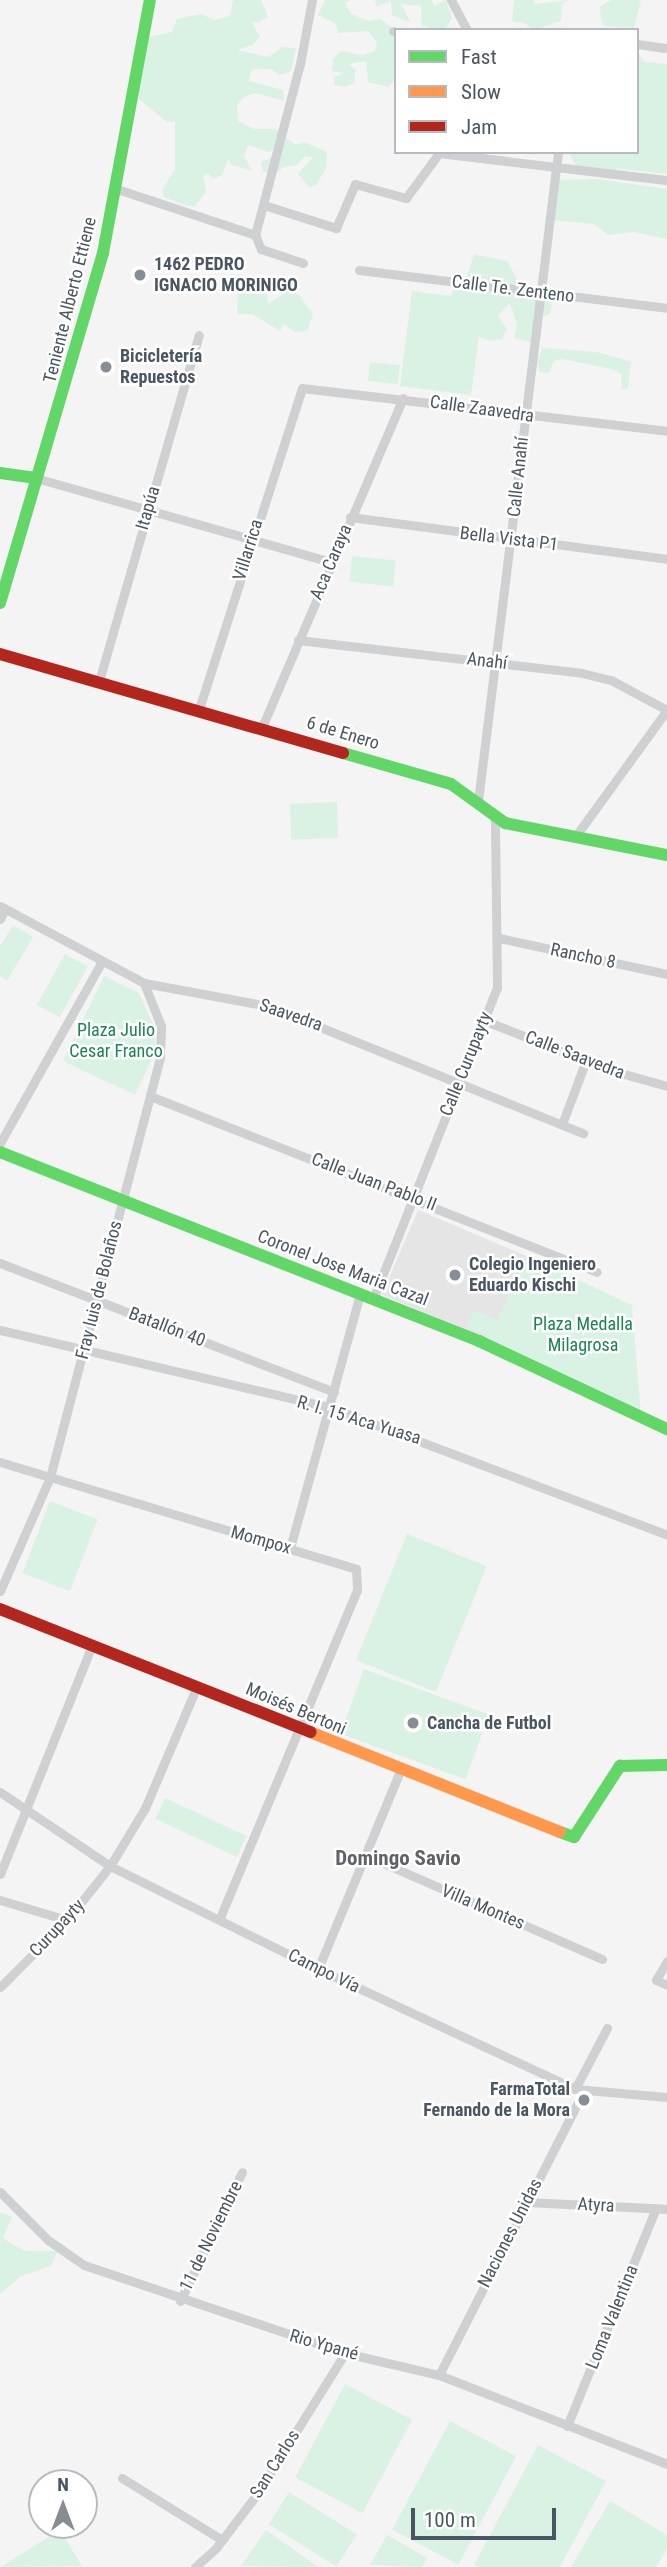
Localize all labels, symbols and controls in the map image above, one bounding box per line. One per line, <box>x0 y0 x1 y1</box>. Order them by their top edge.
legend <box>394 28 639 154</box>
text: Fast <box>461 45 497 69</box>
text: Slow <box>461 80 501 104</box>
text: Jam <box>461 115 497 139</box>
street label: Teniente Alberto Ettiene <box>39 215 101 385</box>
place label: 1462 PEDRO IGNACIO MORINIGO <box>154 254 298 296</box>
marker: 1462 PEDRO IGNACIO MORINIGO <box>132 267 148 283</box>
street label: Calle Te. Zenteno <box>450 271 576 307</box>
place label: Bicicletería Repuestos <box>120 346 202 388</box>
marker: Bicicletería Repuestos <box>98 359 114 375</box>
street label: Calle Zaavedra <box>429 391 535 427</box>
street label: Calle Anahí <box>503 436 533 518</box>
street label: Itapúa <box>131 484 165 532</box>
street label: Villarrica <box>228 517 268 583</box>
street label: Aca Caraya <box>305 521 357 603</box>
street label: Bella Vista P1 <box>459 522 559 556</box>
street label: Anahí <box>466 648 508 674</box>
street label: 6 de Enero <box>304 712 382 754</box>
street label: Rancho 8 <box>548 939 618 973</box>
street label: Saavedra <box>257 994 325 1036</box>
street label: Calle Curupayty <box>435 1009 497 1119</box>
park label: Plaza Julio Cesar Franco <box>69 1020 163 1062</box>
street label: Calle Saavedra <box>522 1026 628 1084</box>
street label: Calle Juan Pablo II <box>308 1148 440 1216</box>
street label: Fray luis de Bolaños <box>71 1218 127 1362</box>
street label: Coronel Jose Maria Cazal <box>254 1225 432 1311</box>
place label: Colegio Ingeniero Eduardo Kischi <box>469 1254 596 1296</box>
marker: Colegio Ingeniero Eduardo Kischi <box>447 1267 463 1283</box>
street label: Batallón 40 <box>126 1303 208 1351</box>
park label: Plaza Medalla Milagrosa <box>533 1314 633 1356</box>
street label: R. I. 15 Aca Yuasa <box>294 1391 424 1449</box>
street label: Mompox <box>228 1521 294 1559</box>
street label: Moisés Bertoni <box>243 1678 349 1740</box>
place label: Cancha de Futbol <box>427 1712 551 1734</box>
marker: Cancha de Futbol <box>405 1715 421 1731</box>
district label: Domingo Savio <box>335 1845 461 1871</box>
street label: Villa Montes <box>438 1880 528 1934</box>
street label: Curupayty <box>25 1895 89 1961</box>
street label: Campo Vía <box>284 1944 364 1998</box>
place label: FarmaTotal Fernando de la Mora <box>423 2079 570 2122</box>
marker: FarmaTotal Fernando de la Mora <box>576 2092 592 2108</box>
street label: Naciones Unidas <box>473 2175 547 2291</box>
street label: 11 de Noviembre <box>175 2177 247 2295</box>
street label: Atyra <box>577 2193 615 2217</box>
street label: Loma Valentina <box>581 2262 643 2372</box>
street label: Rio Ypané <box>287 2325 361 2365</box>
street label: San Carlos <box>246 2426 304 2502</box>
north arrow <box>28 2469 98 2539</box>
text: N <box>57 2473 69 2496</box>
scale bar <box>415 2494 560 2538</box>
text: 100 m <box>424 2508 476 2532</box>

